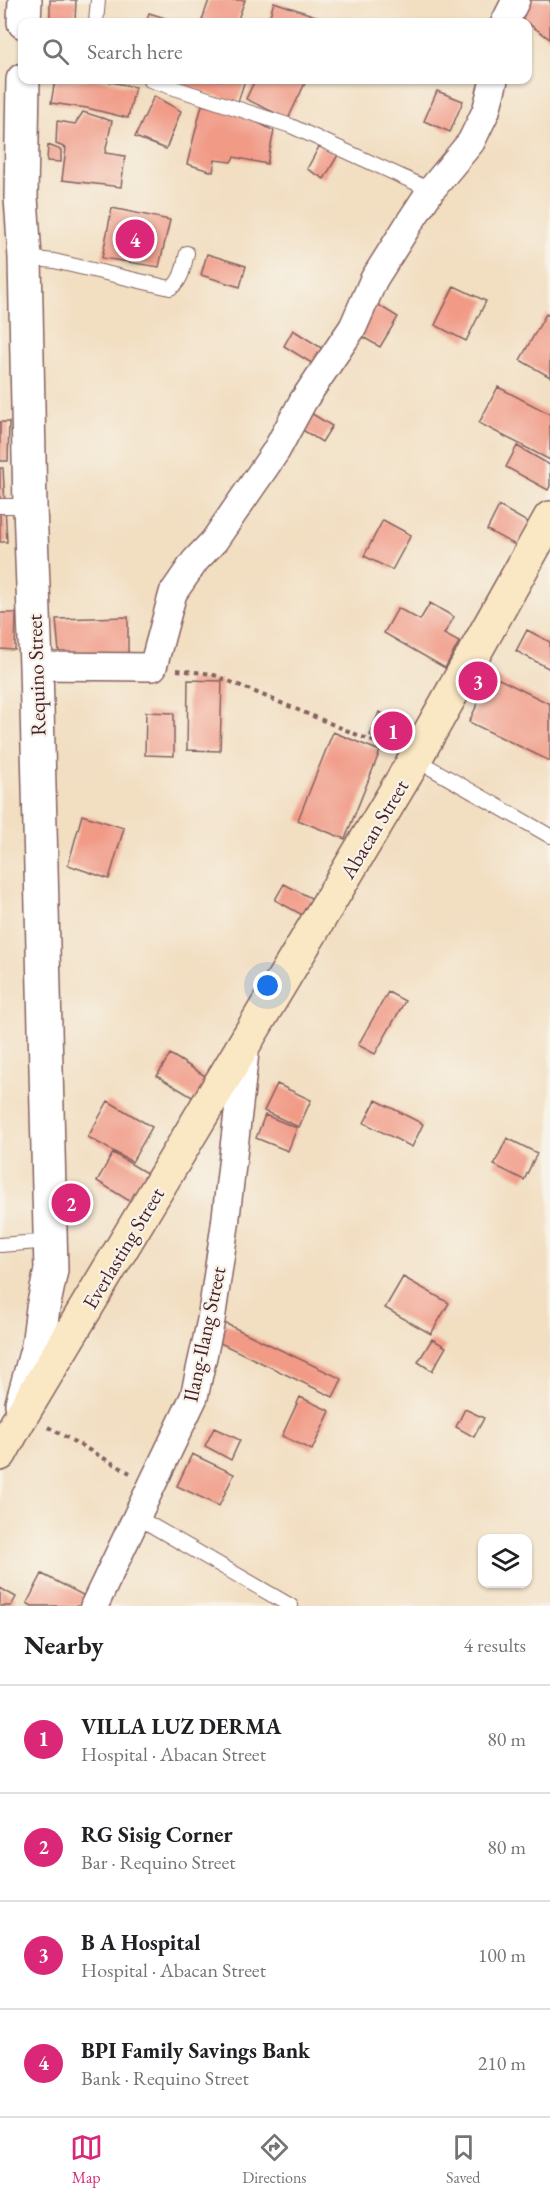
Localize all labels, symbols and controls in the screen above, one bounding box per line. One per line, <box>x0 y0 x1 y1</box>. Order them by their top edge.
search box <box>18 18 532 84</box>
icon: search <box>39 35 72 68</box>
text: Search here <box>87 37 182 66</box>
pin: 4 <box>116 216 154 262</box>
street label: Requino Street <box>20 613 52 736</box>
pin: 3 <box>458 658 498 704</box>
pin: 1 <box>374 708 412 754</box>
street label: Abacan Street <box>333 774 414 885</box>
your location <box>253 971 282 1000</box>
pin: 2 <box>52 1180 90 1226</box>
street label: Everlasting Street <box>76 1182 170 1314</box>
street label: Ilang-Ilang Street <box>176 1263 232 1404</box>
map controls <box>478 1534 532 1588</box>
button: layers <box>478 1534 532 1588</box>
text: Nearby <box>24 1628 104 1662</box>
text: 4 results <box>463 1632 526 1658</box>
text: VILLA LUZ DERMA <box>81 1712 281 1741</box>
text: 1 <box>38 1726 49 1752</box>
text: 80 m <box>487 1726 526 1752</box>
text: Hospital · Abacan Street <box>81 1741 266 1767</box>
text: RG Sisig Corner <box>81 1820 233 1849</box>
text: 2 <box>38 1834 49 1860</box>
text: 80 m <box>487 1834 526 1860</box>
text: Bar · Requino Street <box>81 1849 236 1875</box>
text: B A Hospital <box>81 1928 200 1957</box>
text: 3 <box>38 1942 49 1968</box>
text: 100 m <box>478 1942 526 1968</box>
text: Hospital · Abacan Street <box>81 1957 266 1983</box>
text: BPI Family Savings Bank <box>81 2036 310 2065</box>
text: 4 <box>38 2050 49 2076</box>
text: 210 m <box>478 2050 526 2076</box>
text: Bank · Requino Street <box>81 2065 249 2091</box>
tab: Map <box>70 2131 103 2188</box>
tab: Directions <box>242 2131 307 2188</box>
tab: Saved <box>446 2131 480 2188</box>

